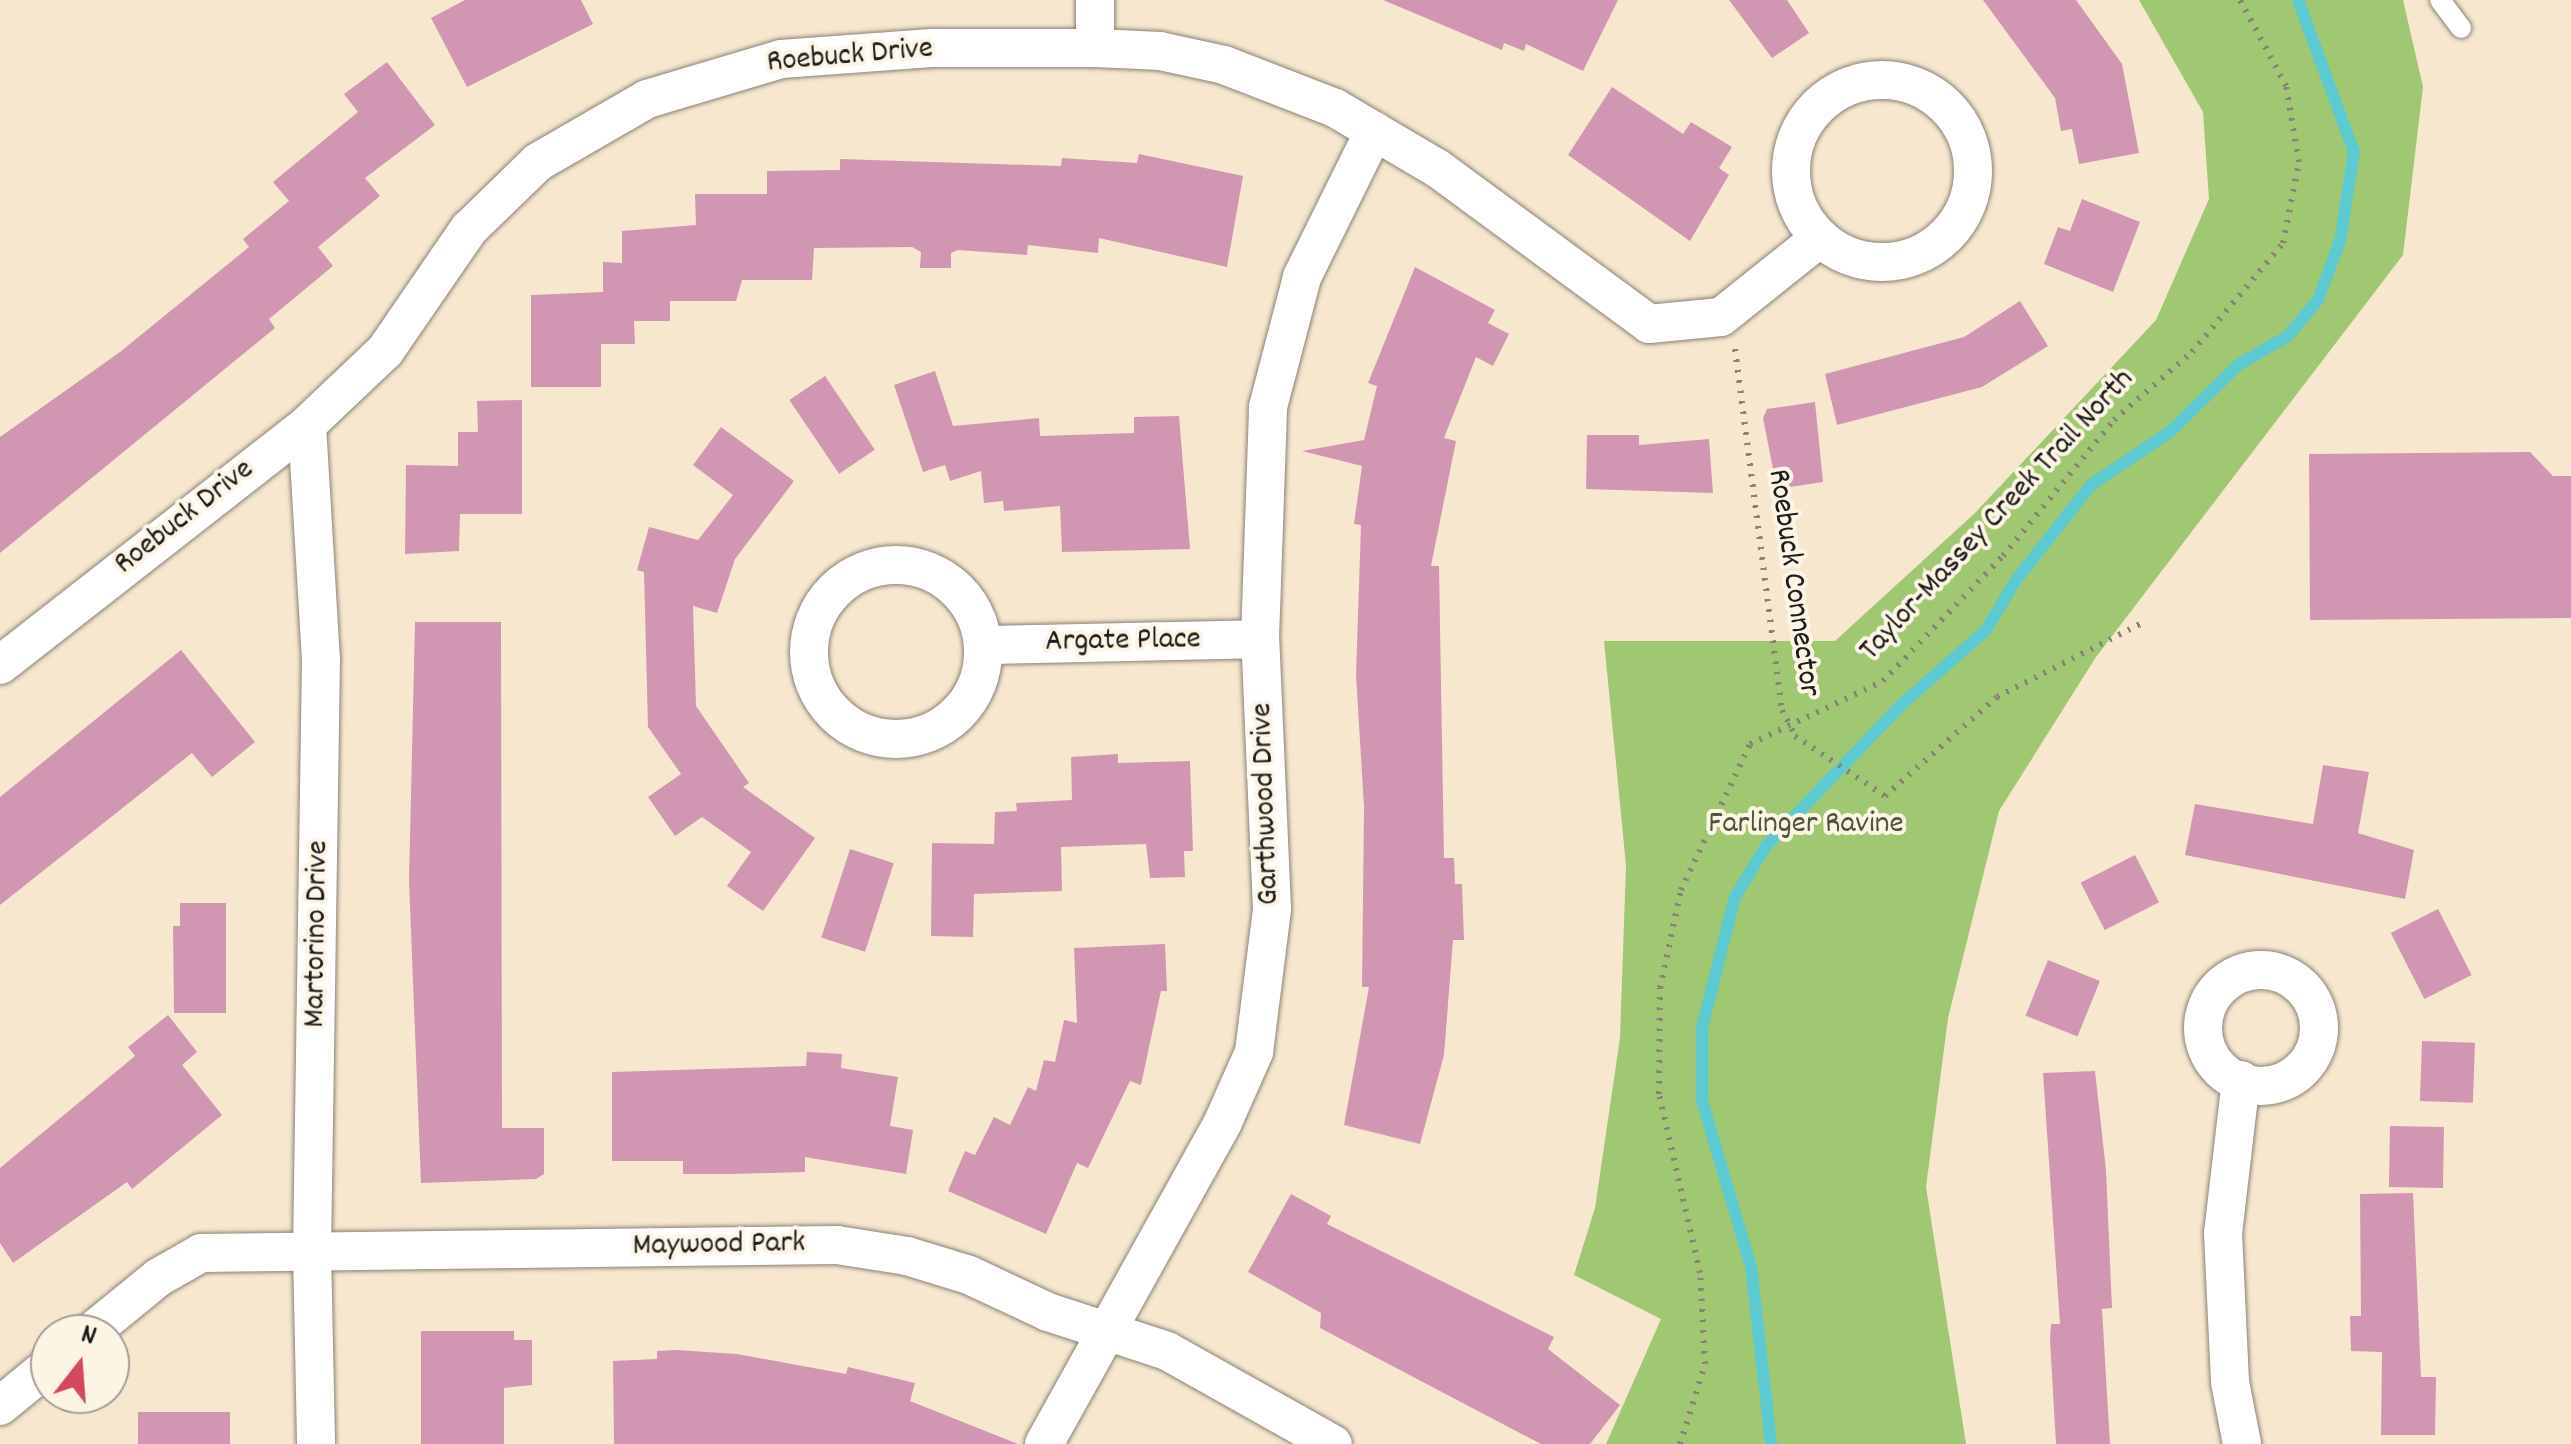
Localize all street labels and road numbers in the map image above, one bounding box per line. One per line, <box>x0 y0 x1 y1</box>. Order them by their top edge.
street label: Roebuck Drive <box>765 31 935 83</box>
street label: Taylor-Massey Creek Trail North <box>1852 362 2144 670</box>
street label: Roebuck Drive <box>108 452 262 584</box>
street label: Roebuck Connector <box>1757 467 1827 699</box>
street label: Argate Place <box>1045 621 1201 663</box>
street label: Garthwood Drive <box>1244 702 1290 906</box>
street label: Martorino Drive <box>297 840 339 1028</box>
street label: Maywood Park <box>632 1225 806 1267</box>

